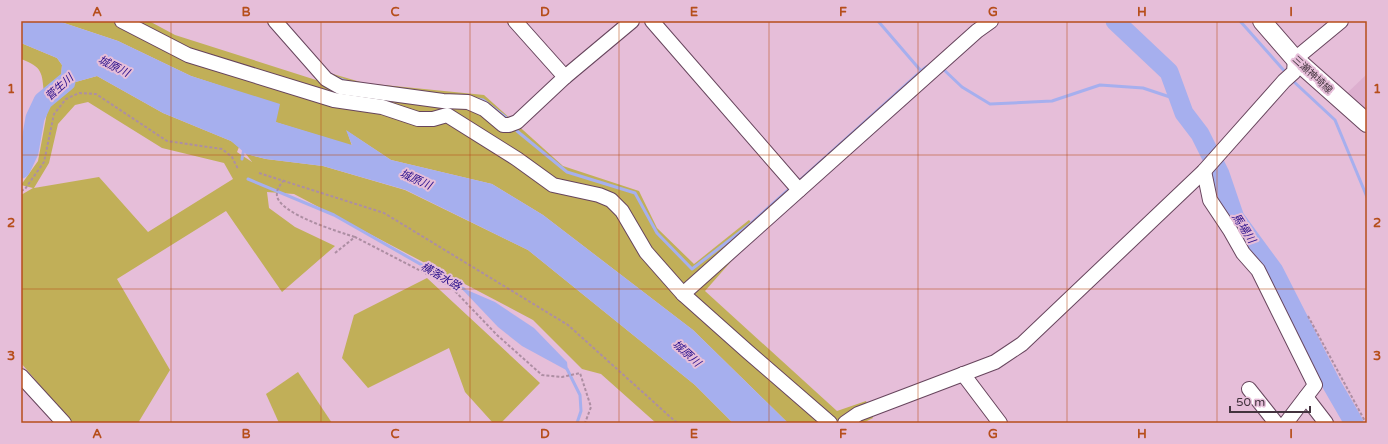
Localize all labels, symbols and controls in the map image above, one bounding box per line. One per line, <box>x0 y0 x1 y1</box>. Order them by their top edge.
text: A <box>92 4 102 20</box>
text: B <box>241 4 251 20</box>
text: C <box>390 4 400 20</box>
text: D <box>540 4 550 20</box>
text: E <box>690 4 698 20</box>
text: F <box>839 4 847 20</box>
text: G <box>988 4 998 20</box>
text: H <box>1137 4 1147 20</box>
text: I <box>1289 4 1293 20</box>
water label: 城原川 <box>96 53 132 80</box>
street label: 三瀬神埼線 <box>1290 53 1335 96</box>
water label: 菅生川 <box>43 71 77 103</box>
text: 1 <box>7 81 15 97</box>
text: 1 <box>1373 81 1381 97</box>
water label: 城原川 <box>398 167 434 193</box>
water label: 馬場川 <box>1229 211 1259 246</box>
text: 2 <box>7 215 15 231</box>
text: 2 <box>1373 215 1381 231</box>
water label: 横落水路 <box>418 260 464 294</box>
water label: 城原川 <box>670 338 704 370</box>
text: 3 <box>7 348 15 364</box>
text: 3 <box>1373 348 1381 364</box>
scale bar <box>1230 388 1310 414</box>
text: 50 m <box>1236 395 1265 409</box>
text: A <box>92 426 102 442</box>
text: B <box>241 426 251 442</box>
text: C <box>390 426 400 442</box>
text: D <box>540 426 550 442</box>
text: E <box>690 426 698 442</box>
text: F <box>839 426 847 442</box>
text: G <box>988 426 998 442</box>
text: H <box>1137 426 1147 442</box>
text: I <box>1289 426 1293 442</box>

